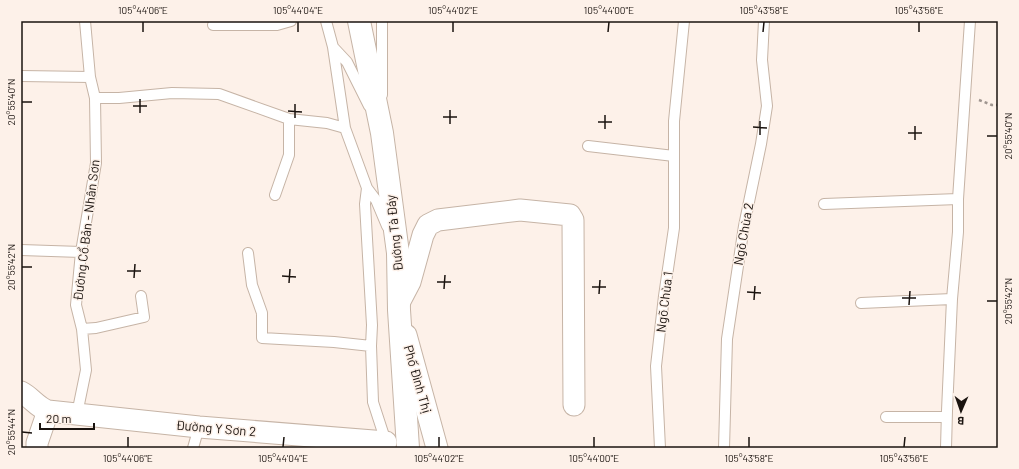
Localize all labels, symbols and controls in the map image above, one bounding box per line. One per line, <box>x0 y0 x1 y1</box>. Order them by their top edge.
text: 105°44'06"E <box>118 4 168 16</box>
text: 105°44'04"E <box>273 4 323 16</box>
text: 105°44'02"E <box>428 4 478 16</box>
text: 105°44'00"E <box>584 4 634 16</box>
text: 105°43'58"E <box>739 4 789 16</box>
text: 105°43'56"E <box>894 4 944 16</box>
text: 20°55'40"N <box>5 79 17 125</box>
text: 20°55'40"N <box>1002 113 1014 159</box>
street label: Đường Cổ Bản - Nhân Sơn <box>69 158 103 302</box>
street label: Đường Tà Đáy <box>382 194 406 272</box>
street label: Ngõ Chùa 2 <box>730 201 756 267</box>
text: 20°55'42"N <box>5 244 17 290</box>
street label: Ngõ Chùa 1 <box>652 271 676 333</box>
text: 20°55'42"N <box>1002 278 1014 324</box>
street label: Phố Đình Thị <box>401 343 435 415</box>
north arrow <box>941 391 981 431</box>
scale bar <box>40 405 94 431</box>
text: 20°55'44"N <box>5 409 17 455</box>
text: 20 m <box>46 411 72 425</box>
text: B <box>957 415 964 428</box>
street label: Đường Y Sơn 2 <box>175 417 257 439</box>
text: 105°44'06"E <box>103 452 153 464</box>
text: 105°44'04"E <box>258 452 308 464</box>
text: 105°44'02"E <box>414 452 464 464</box>
text: 105°44'00"E <box>569 452 619 464</box>
text: 105°43'58"E <box>724 452 774 464</box>
text: 105°43'56"E <box>879 452 929 464</box>

